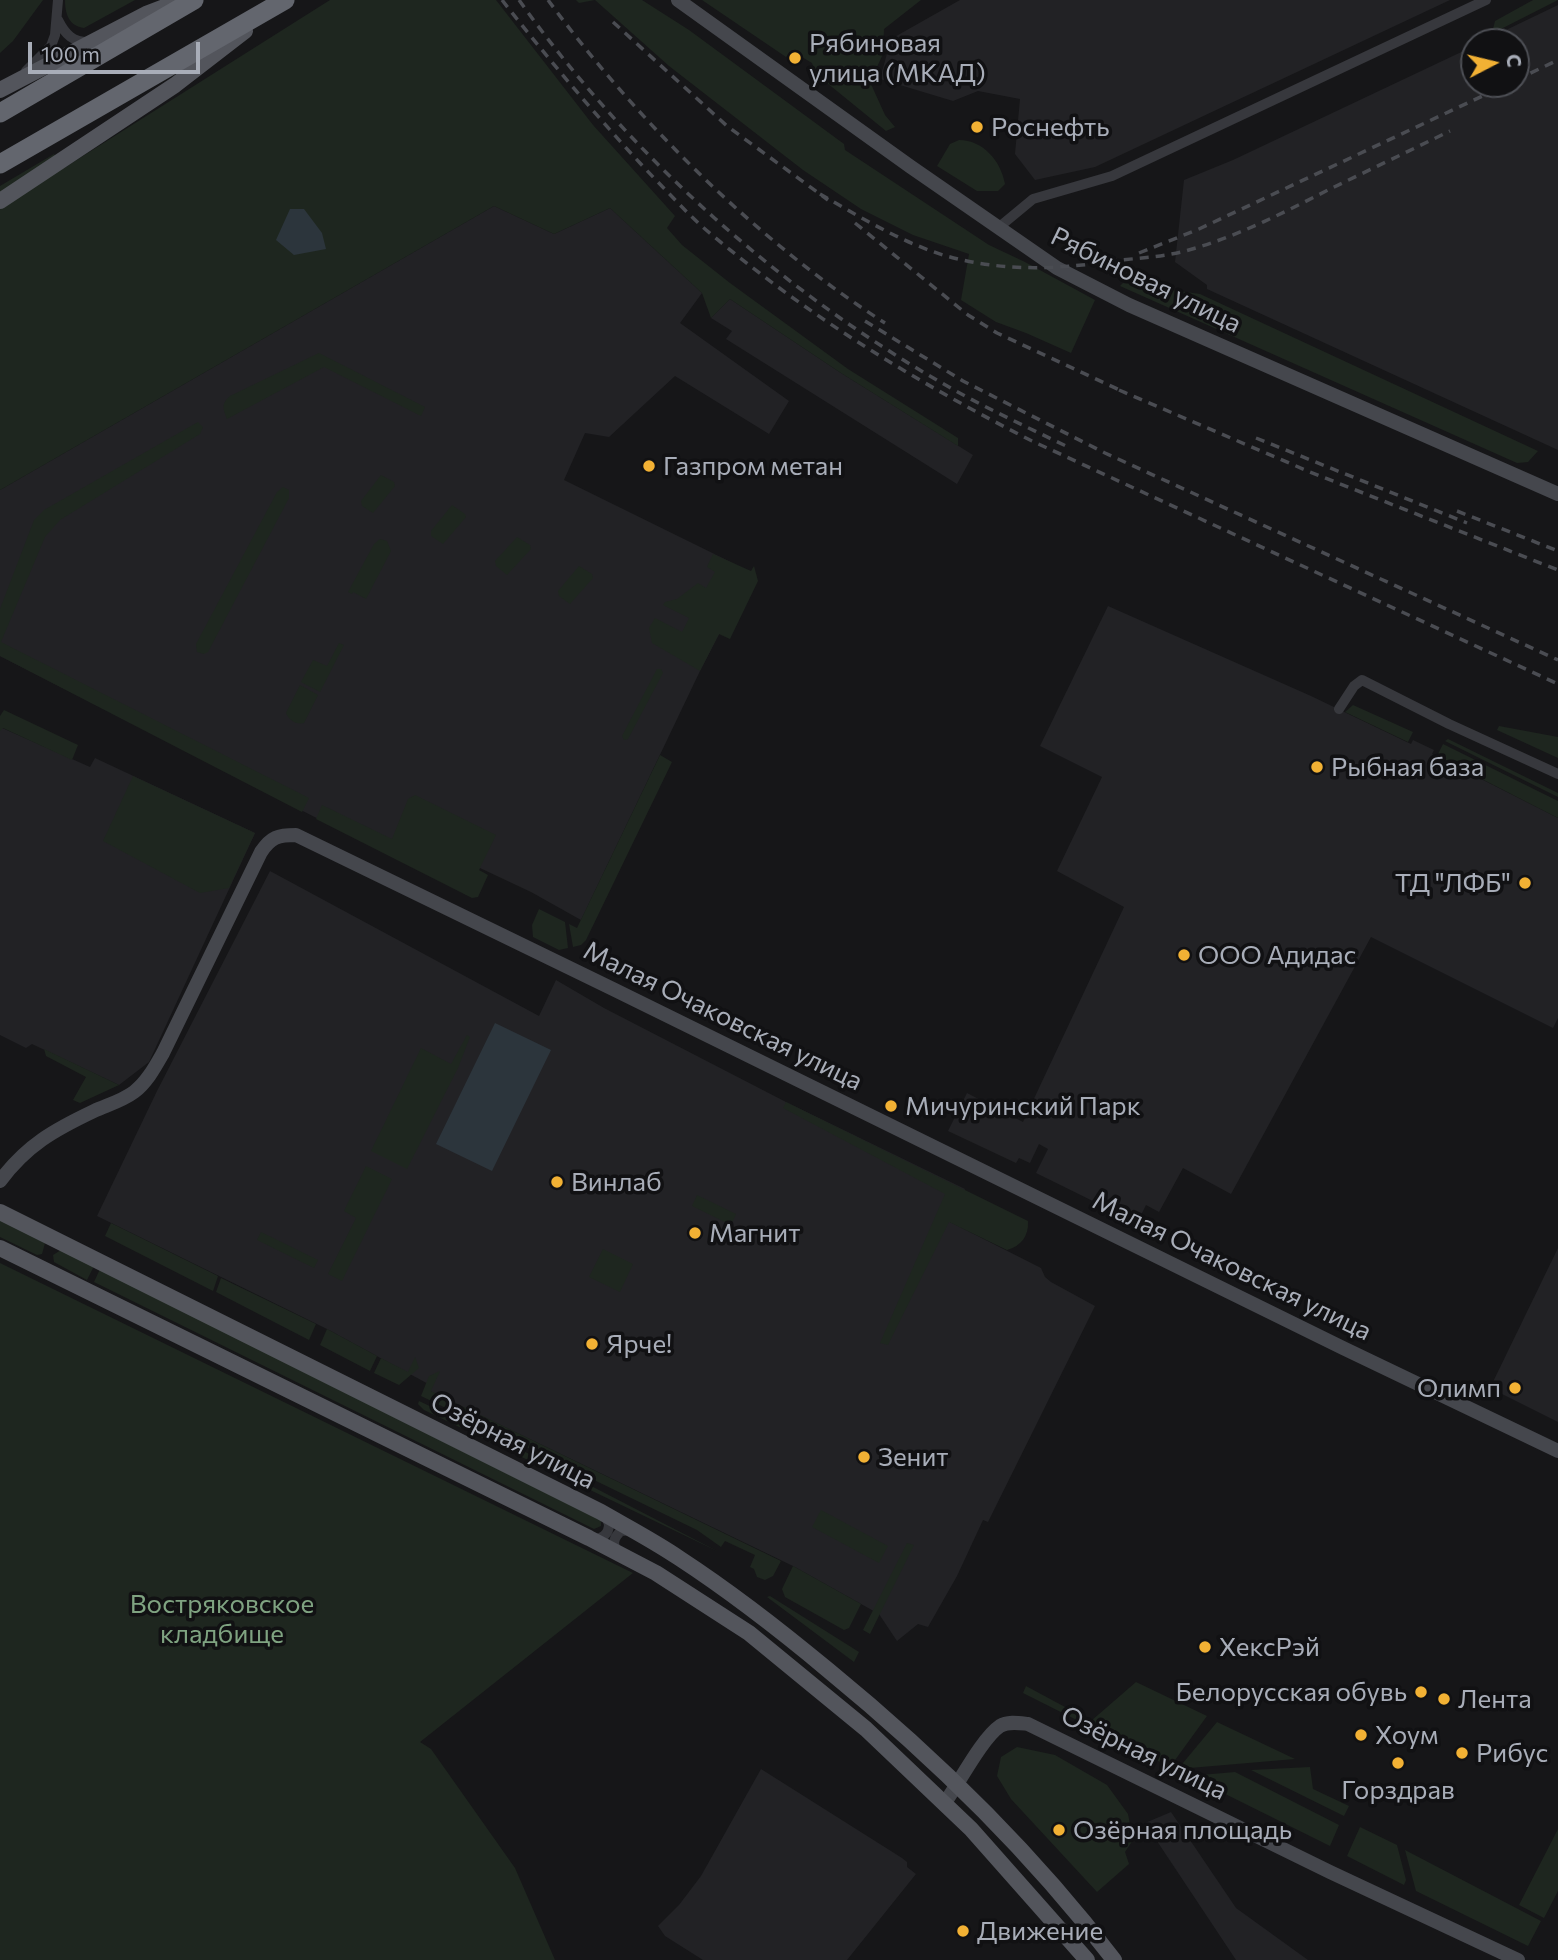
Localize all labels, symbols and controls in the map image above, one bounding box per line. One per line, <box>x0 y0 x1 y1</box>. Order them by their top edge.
place label: Рябиновая улица (МКАД) <box>809 27 986 88</box>
scale bar <box>32 28 203 72</box>
north arrow <box>1460 28 1530 98</box>
text: 100 m <box>41 41 100 66</box>
marker: Рябиновая улица (МКАД) <box>787 50 803 66</box>
text: С <box>1502 53 1527 68</box>
place label: Роснефть <box>991 111 1110 143</box>
marker: Роснефть <box>969 119 985 135</box>
street label: Рябиновая улица <box>1046 220 1246 340</box>
place label: Газпром метан <box>663 450 843 482</box>
marker: Газпром метан <box>641 458 657 474</box>
place label: Рыбная база <box>1331 751 1484 783</box>
marker: Рыбная база <box>1309 759 1325 775</box>
place label: ТД "ЛФБ" <box>1395 867 1511 899</box>
marker: ТД "ЛФБ" <box>1517 875 1533 891</box>
street label: Малая Очаковская улица <box>578 935 868 1097</box>
place label: ООО Адидас <box>1198 939 1356 971</box>
marker: ООО Адидас <box>1176 947 1192 963</box>
place label: Мичуринский Парк <box>905 1090 1141 1122</box>
marker: Мичуринский Парк <box>883 1098 899 1114</box>
place label: Винлаб <box>571 1166 662 1198</box>
marker: Винлаб <box>549 1174 565 1190</box>
street label: Малая Очаковская улица <box>1087 1185 1377 1347</box>
place label: Магнит <box>709 1217 800 1249</box>
marker: Магнит <box>687 1225 703 1241</box>
place label: Ярче! <box>606 1328 672 1360</box>
marker: Ярче! <box>584 1336 600 1352</box>
place label: Олимп <box>1417 1372 1501 1404</box>
marker: Олимп <box>1507 1380 1523 1396</box>
street label: Озёрная улица <box>425 1386 601 1496</box>
place label: Зенит <box>878 1441 949 1473</box>
marker: Зенит <box>856 1449 872 1465</box>
park label: Востряковское кладбище <box>130 1588 314 1650</box>
place label: ХексРэй <box>1219 1631 1320 1663</box>
marker: ХексРэй <box>1197 1639 1213 1655</box>
place label: Белорусская обувь <box>1175 1676 1407 1708</box>
place label: Лента <box>1458 1683 1532 1715</box>
marker: Белорусская обувь <box>1413 1684 1429 1700</box>
marker: Лента <box>1436 1691 1452 1707</box>
street label: Озёрная улица <box>1056 1699 1232 1807</box>
place label: Хоум <box>1375 1719 1439 1751</box>
marker: Хоум <box>1353 1727 1369 1743</box>
place label: Рибус <box>1476 1737 1548 1769</box>
marker: Рибус <box>1454 1745 1470 1761</box>
marker: Горздрав <box>1390 1755 1406 1771</box>
place label: Горздрав <box>1341 1774 1455 1806</box>
place label: Озёрная площадь <box>1073 1814 1292 1846</box>
marker: Озёрная площадь <box>1051 1822 1067 1838</box>
place label: Движение <box>977 1915 1103 1947</box>
marker: Движение <box>955 1923 971 1939</box>

